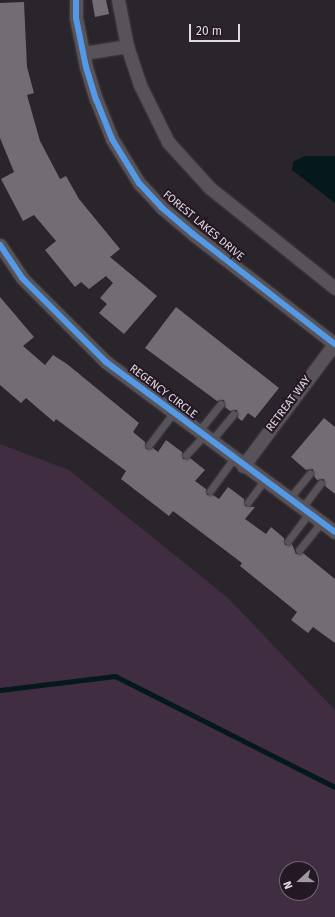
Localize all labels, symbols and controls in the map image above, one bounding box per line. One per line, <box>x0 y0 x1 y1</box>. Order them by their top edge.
scale bar <box>191 16 242 42</box>
text: 20 m <box>196 24 222 38</box>
street label: FOREST LAKES DRIVE <box>160 188 246 264</box>
street label: REGENCY CIRCLE <box>127 362 199 422</box>
street label: RETREAT WAY <box>264 374 314 434</box>
north arrow <box>279 861 319 901</box>
text: N <box>281 879 296 891</box>

